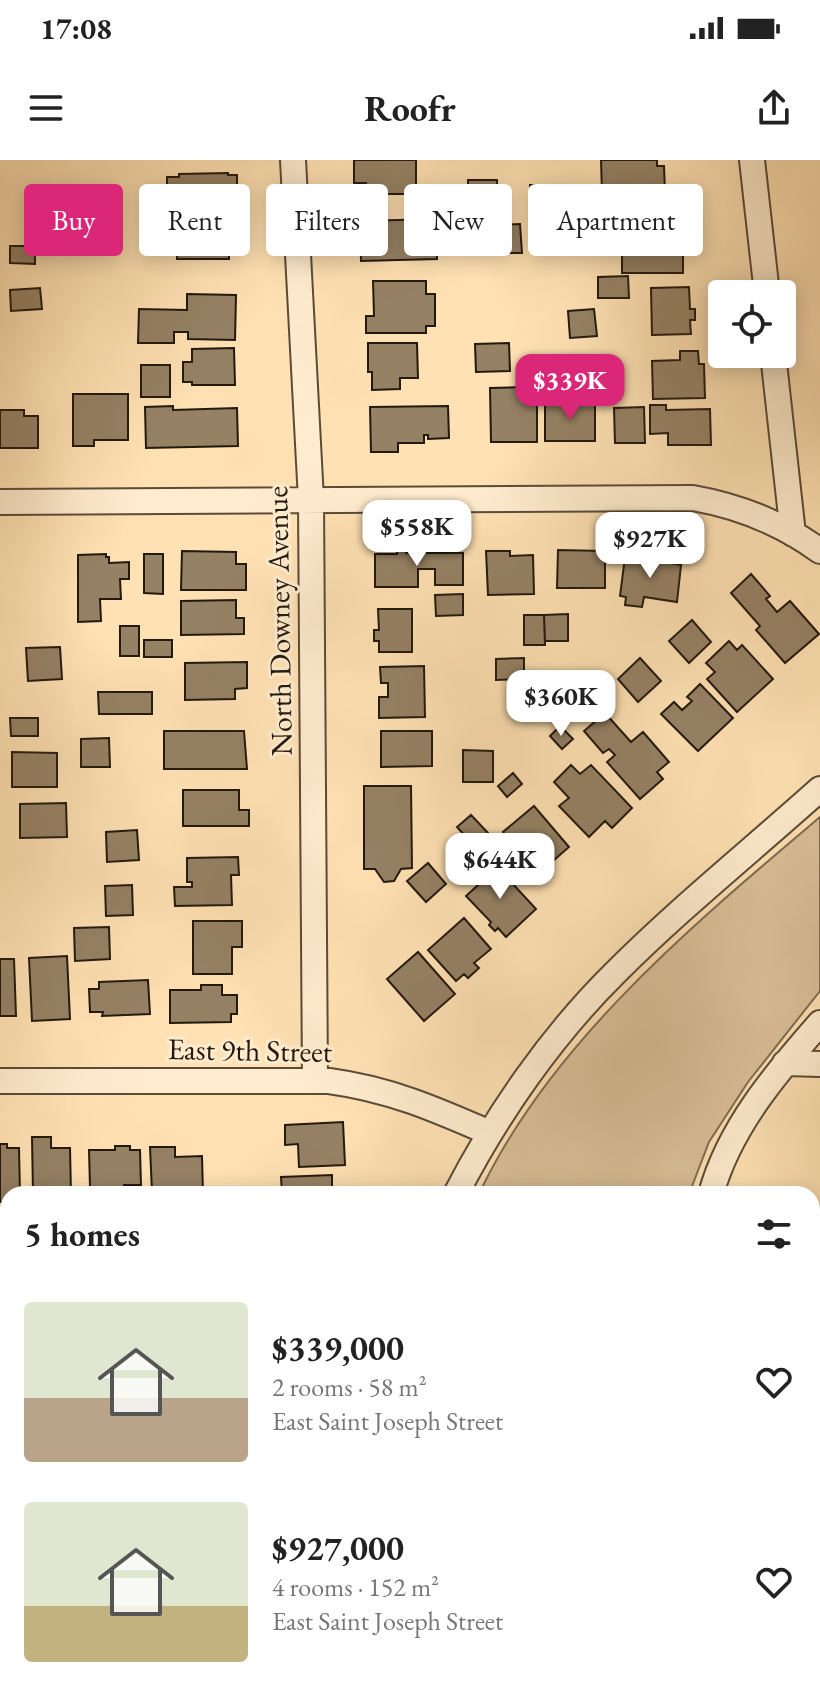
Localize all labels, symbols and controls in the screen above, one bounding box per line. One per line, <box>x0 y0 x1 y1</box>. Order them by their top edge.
text: 17:08 <box>40 9 112 48</box>
text: Roofr <box>364 85 456 132</box>
icon: menu <box>24 86 68 130</box>
icon: share <box>752 86 796 130</box>
chip: Buy <box>24 184 123 256</box>
chip: Rent <box>139 184 250 256</box>
chip: Filters <box>266 184 388 256</box>
chip: New <box>404 184 512 256</box>
chip: Apartment <box>528 184 703 256</box>
map controls <box>708 280 796 368</box>
button: locate <box>708 280 796 368</box>
pin: $339K <box>514 354 626 422</box>
text: $339K <box>533 363 607 397</box>
street label: North Downey Avenue <box>257 486 301 756</box>
pin: $558K <box>361 500 473 568</box>
text: $558K <box>380 509 454 543</box>
pin: $927K <box>594 512 706 580</box>
text: $927K <box>613 521 687 555</box>
pin: $360K <box>505 670 617 738</box>
text: $360K <box>524 679 598 713</box>
pin: $644K <box>444 833 556 901</box>
text: $644K <box>463 842 537 876</box>
street label: East 9th Street <box>167 1029 333 1071</box>
text: 5 homes <box>24 1212 140 1256</box>
icon: filters <box>752 1212 796 1256</box>
text: $339,000 <box>272 1326 404 1370</box>
icon: home <box>88 1334 184 1430</box>
icon: heart <box>752 1360 796 1404</box>
text: 2 rooms · 58 m² <box>272 1370 427 1404</box>
text: East Saint Joseph Street <box>272 1404 503 1438</box>
text: $927,000 <box>272 1526 404 1570</box>
icon: home <box>88 1534 184 1630</box>
icon: heart <box>752 1560 796 1604</box>
text: 4 rooms · 152 m² <box>272 1570 439 1604</box>
text: East Saint Joseph Street <box>272 1604 503 1638</box>

